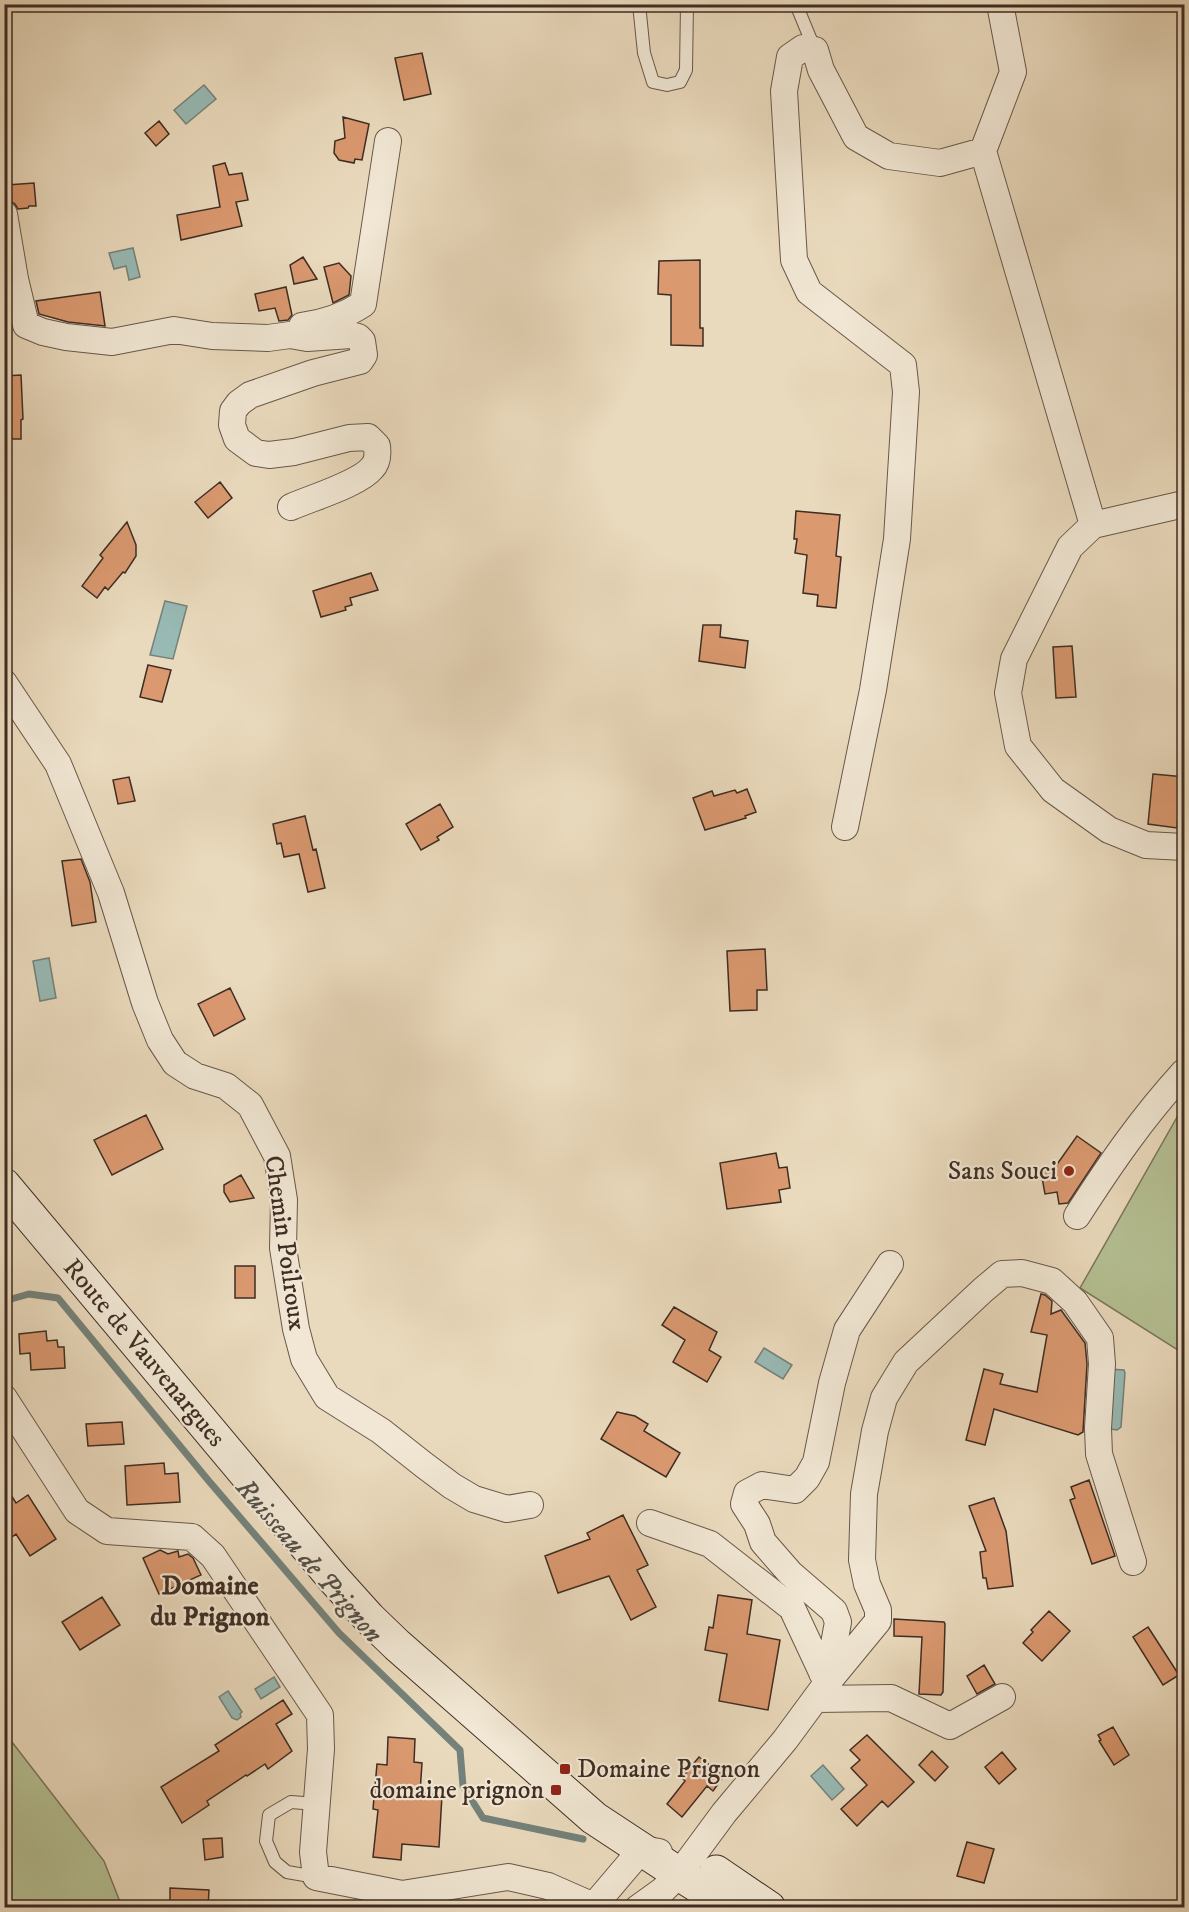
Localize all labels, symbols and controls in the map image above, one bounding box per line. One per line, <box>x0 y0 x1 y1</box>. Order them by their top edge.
street label: Chemin Poilroux <box>256 1153 314 1333</box>
place label: Sans Souci <box>948 1155 1057 1188</box>
marker: Sans Souci <box>1062 1164 1076 1178</box>
street label: Route de Vauvenargues <box>56 1252 232 1454</box>
water label: Ruisseau de Prignon <box>227 1471 390 1651</box>
district label: Domaine du Prignon <box>150 1569 271 1634</box>
place label: Domaine Prignon <box>577 1753 760 1786</box>
marker: Domaine Prignon <box>558 1762 572 1776</box>
place label: domaine prignon <box>370 1774 544 1807</box>
marker: domaine prignon <box>549 1783 563 1797</box>

